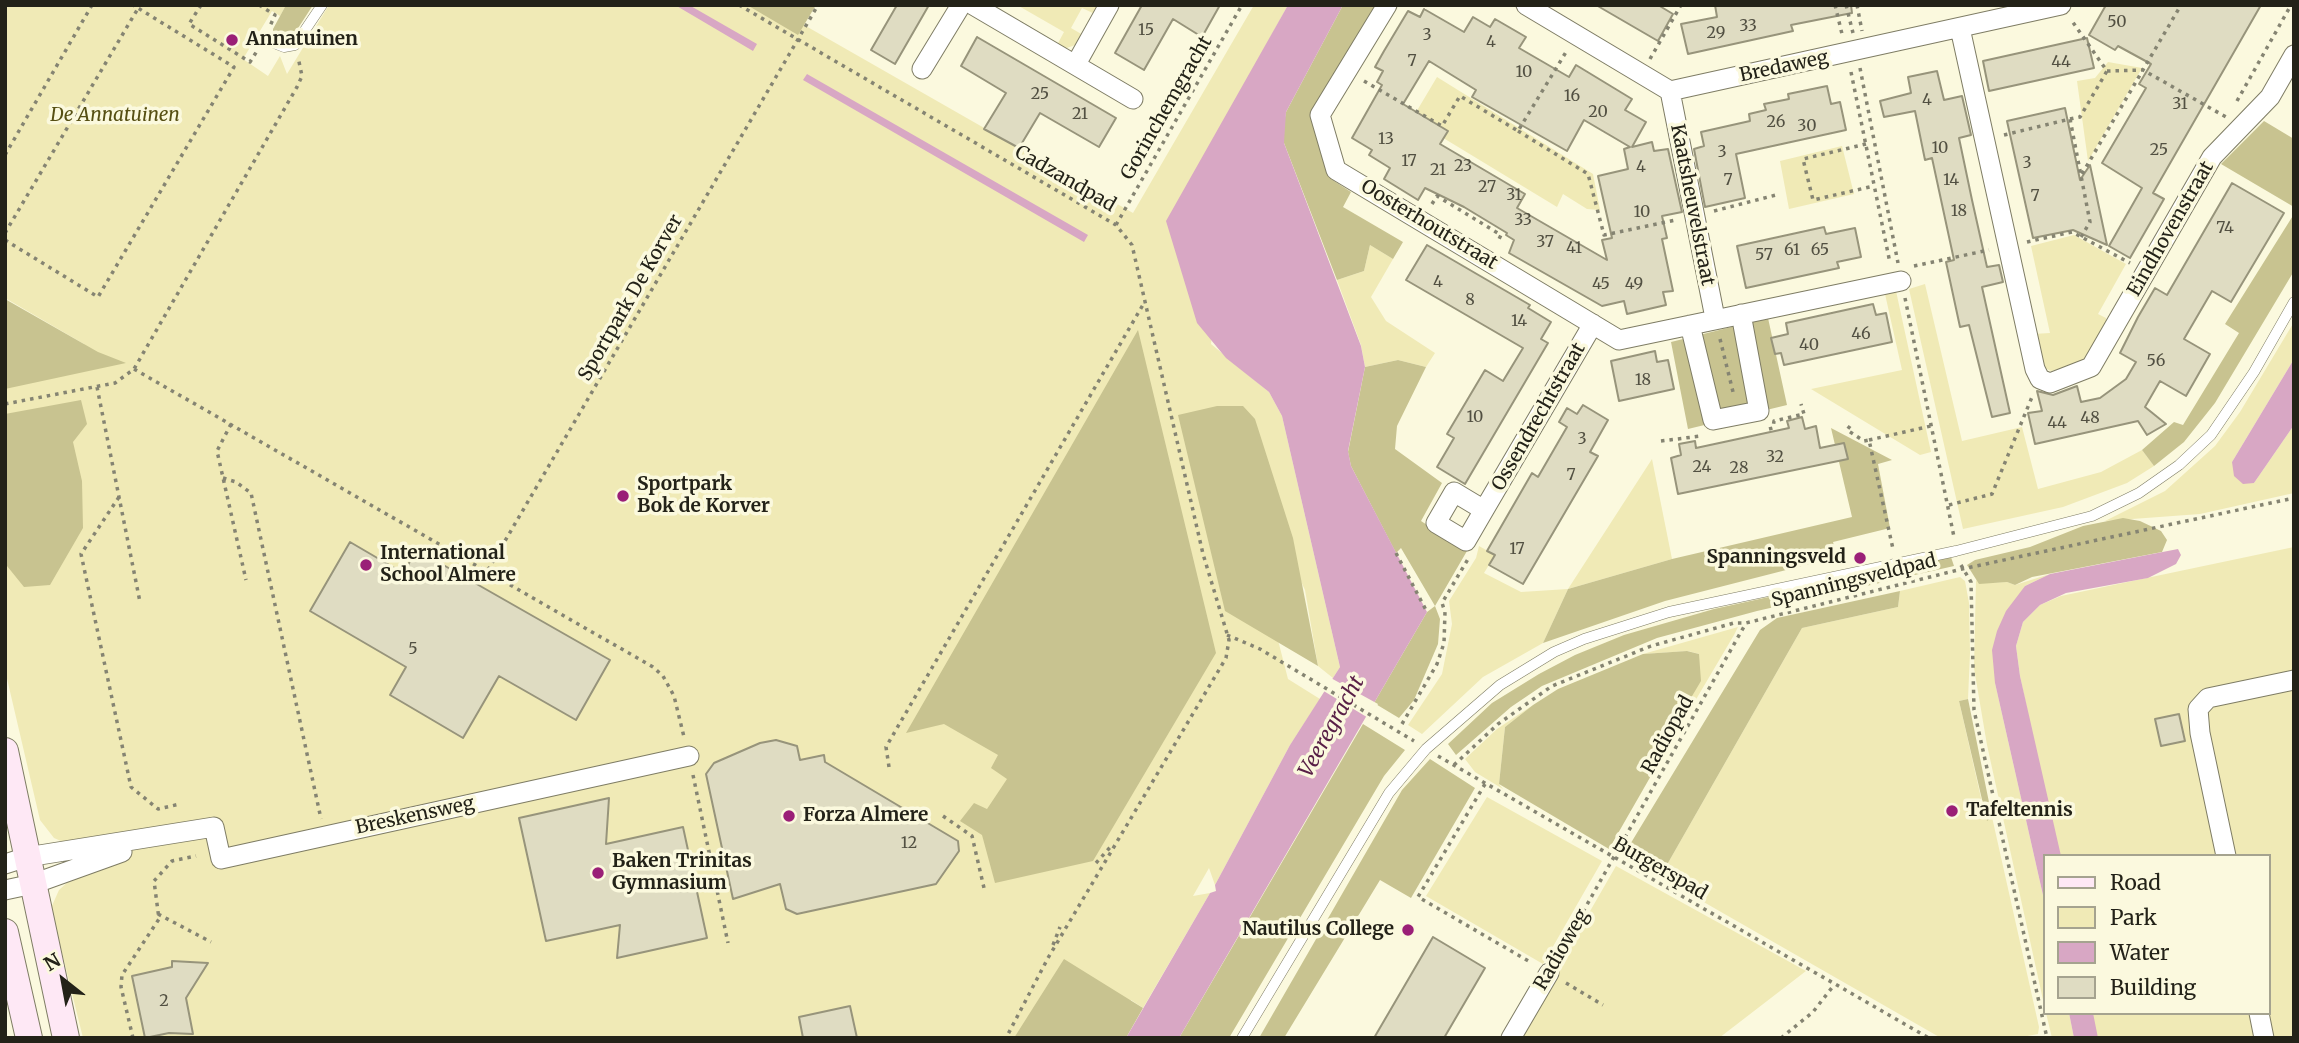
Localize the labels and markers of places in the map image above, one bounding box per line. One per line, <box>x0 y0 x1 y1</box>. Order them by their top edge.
place label: Annatuinen <box>246 29 358 51</box>
marker: Annatuinen <box>224 32 240 48</box>
place label: Sportpark Bok de Korver <box>637 474 770 518</box>
marker: Sportpark Bok de Korver <box>615 488 631 504</box>
place label: International School Almere <box>380 543 516 587</box>
place label: Spanningsveld <box>1707 547 1846 569</box>
marker: Spanningsveld <box>1852 550 1868 566</box>
marker: International School Almere <box>358 557 374 573</box>
place label: Tafeltennis <box>1966 800 2073 822</box>
marker: Tafeltennis <box>1944 803 1960 819</box>
place label: Forza Almere <box>803 805 928 827</box>
marker: Forza Almere <box>781 808 797 824</box>
place label: Baken Trinitas Gymnasium <box>612 851 752 895</box>
marker: Baken Trinitas Gymnasium <box>590 865 606 881</box>
place label: Nautilus College <box>1242 919 1394 941</box>
marker: Nautilus College <box>1400 922 1416 938</box>

